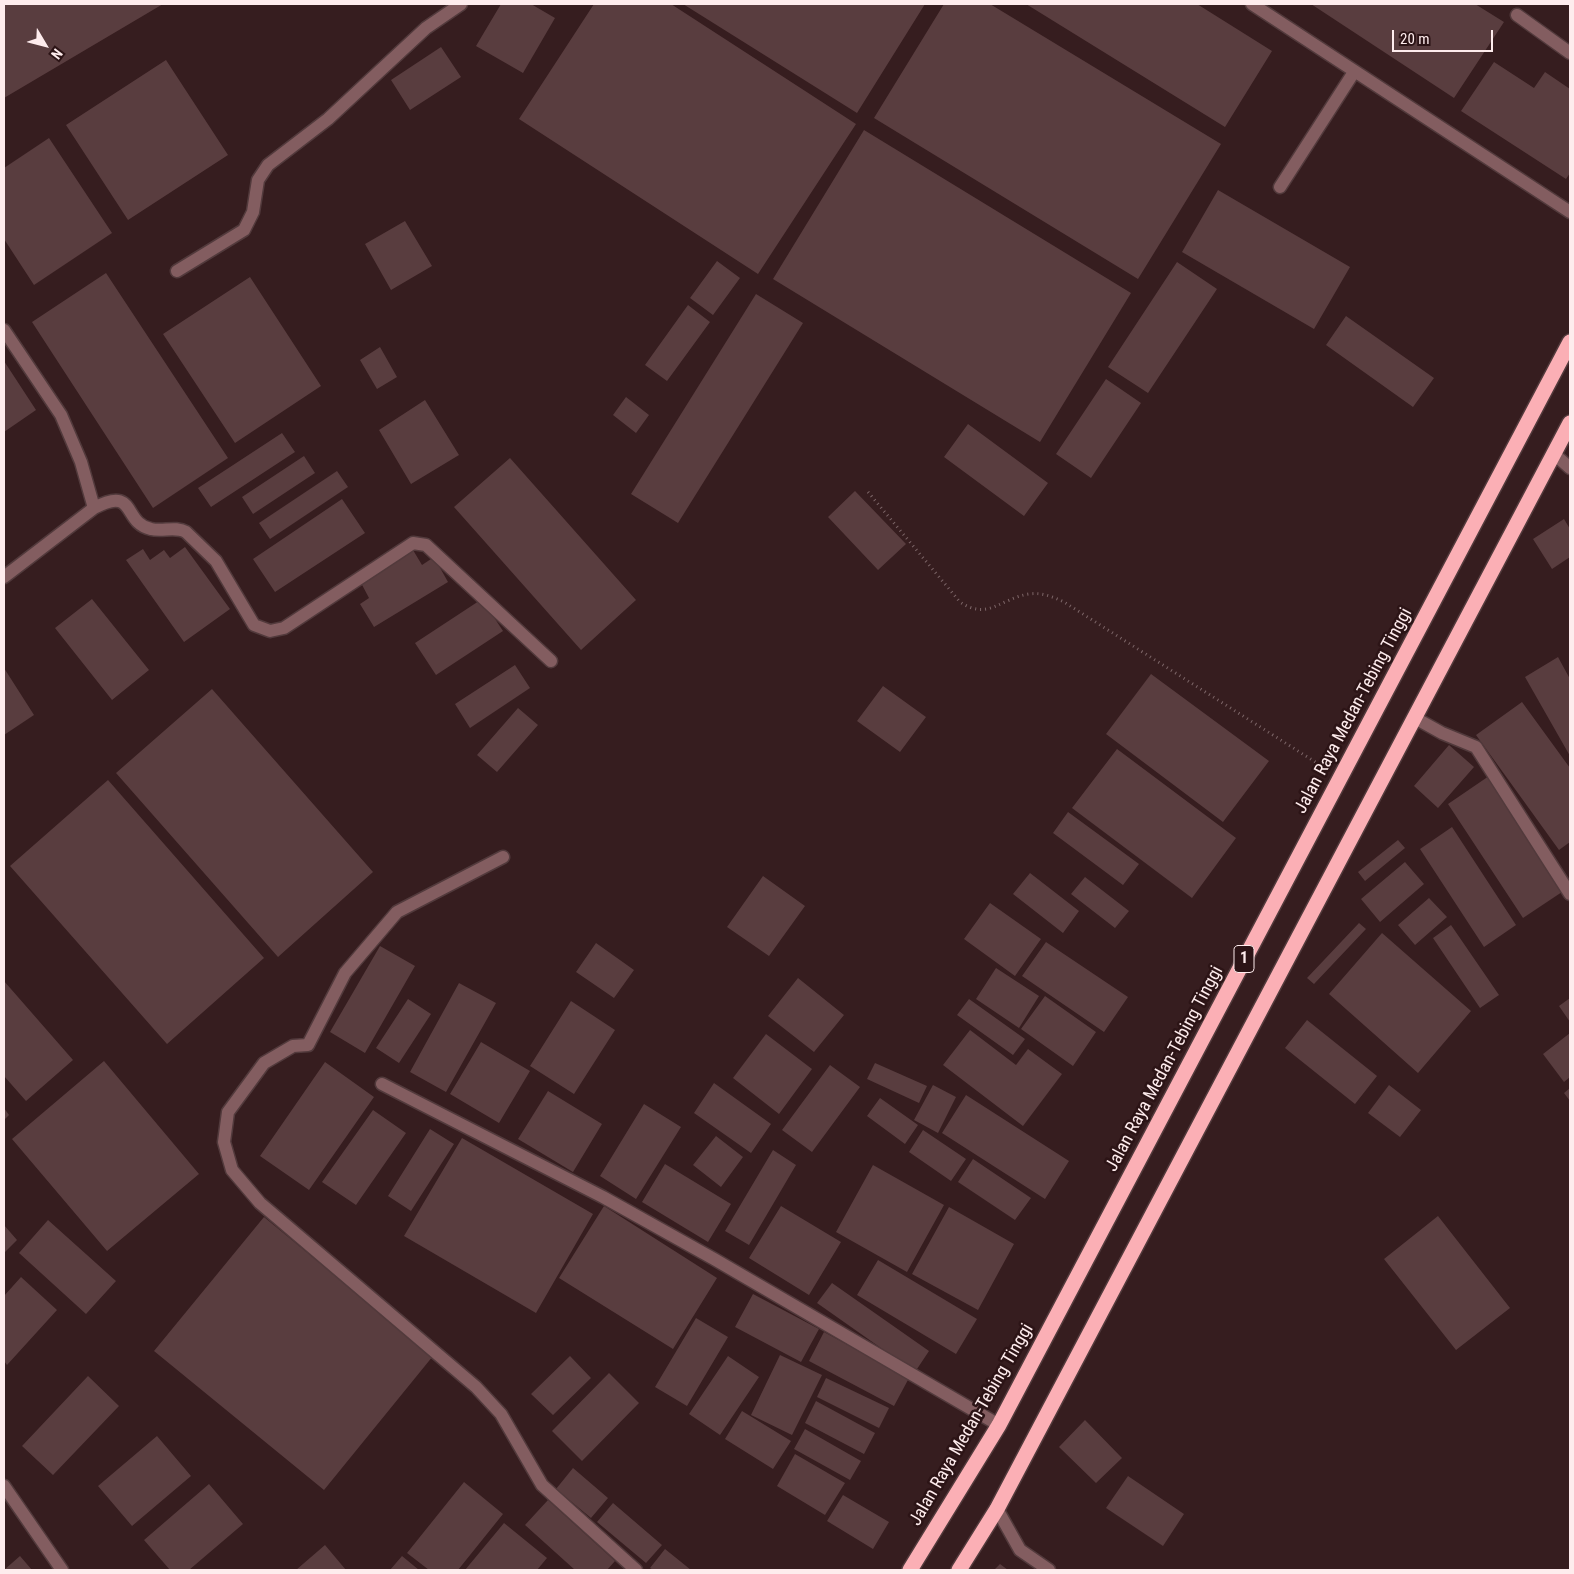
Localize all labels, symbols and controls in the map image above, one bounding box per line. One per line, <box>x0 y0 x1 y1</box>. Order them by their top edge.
north arrow <box>20 20 70 70</box>
scale bar <box>1394 20 1495 52</box>
text: 20 m <box>1400 30 1430 48</box>
text: N <box>48 46 66 62</box>
street label: Jalan Raya Medan-Tebing Tinggi <box>1291 605 1417 817</box>
road number: 1 <box>1234 946 1254 972</box>
street label: Jalan Raya Medan-Tebing Tinggi <box>1102 963 1228 1175</box>
street label: Jalan Raya Medan-Tebing Tinggi <box>905 1320 1039 1530</box>

